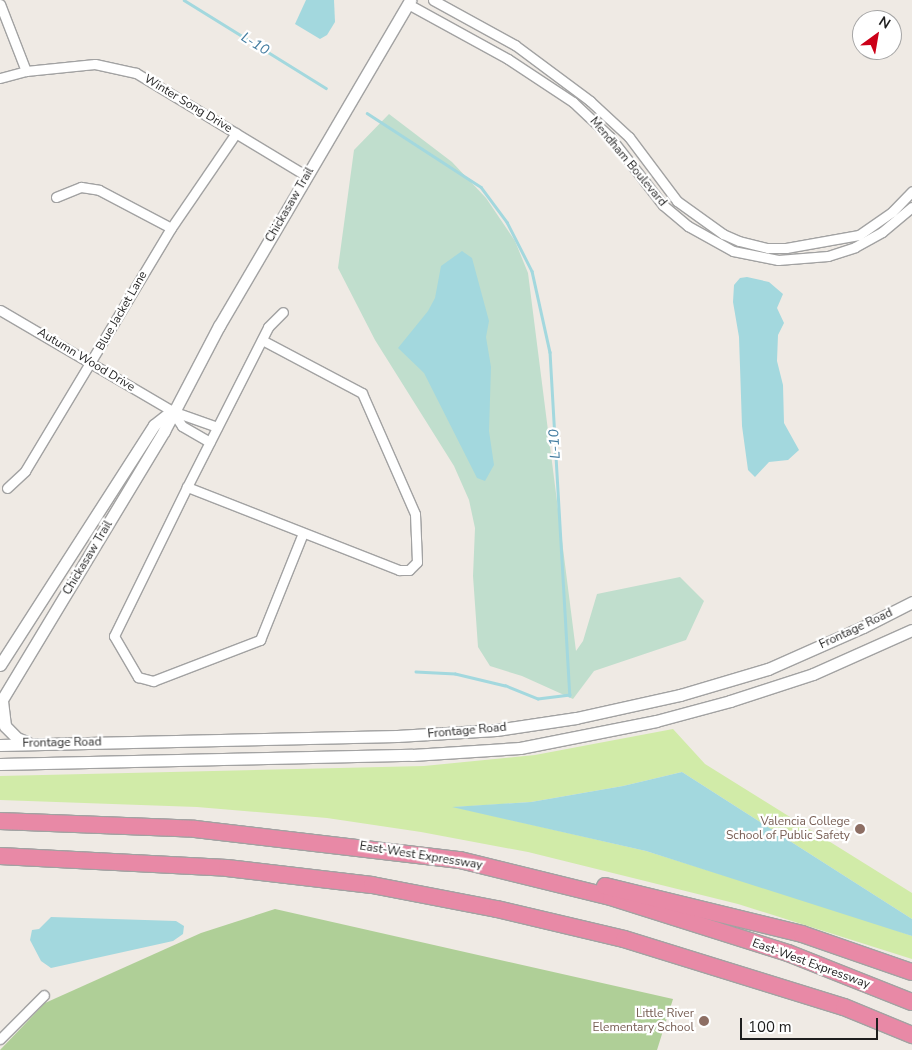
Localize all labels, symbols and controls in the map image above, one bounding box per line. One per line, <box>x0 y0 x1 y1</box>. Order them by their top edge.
north arrow <box>852 10 902 60</box>
text: N <box>875 12 894 34</box>
water label: L-10 <box>238 29 272 59</box>
street label: Winter Song Drive <box>141 72 235 136</box>
street label: Mendham Boulevard <box>587 114 669 210</box>
street label: Chickasaw Trail <box>263 165 317 245</box>
street label: Blue Jacket Lane <box>93 269 151 353</box>
street label: Autumn Wood Drive <box>35 325 137 395</box>
water label: L-10 <box>546 429 564 459</box>
street label: Chickasaw Trail <box>60 518 116 598</box>
street label: Frontage Road <box>817 606 895 652</box>
street label: Frontage Road <box>427 720 507 742</box>
street label: Frontage Road <box>22 735 102 751</box>
place label: Valencia College School of Public Safety <box>726 815 850 843</box>
marker: Valencia College School of Public Safety <box>854 823 866 835</box>
street label: East-West Expressway <box>359 839 483 873</box>
street label: East-West Expressway <box>750 936 872 992</box>
place label: Little River Elementary School <box>593 1007 694 1035</box>
scale bar <box>742 1008 880 1040</box>
marker: Little River Elementary School <box>698 1015 710 1027</box>
text: 100 m <box>748 1017 792 1037</box>

